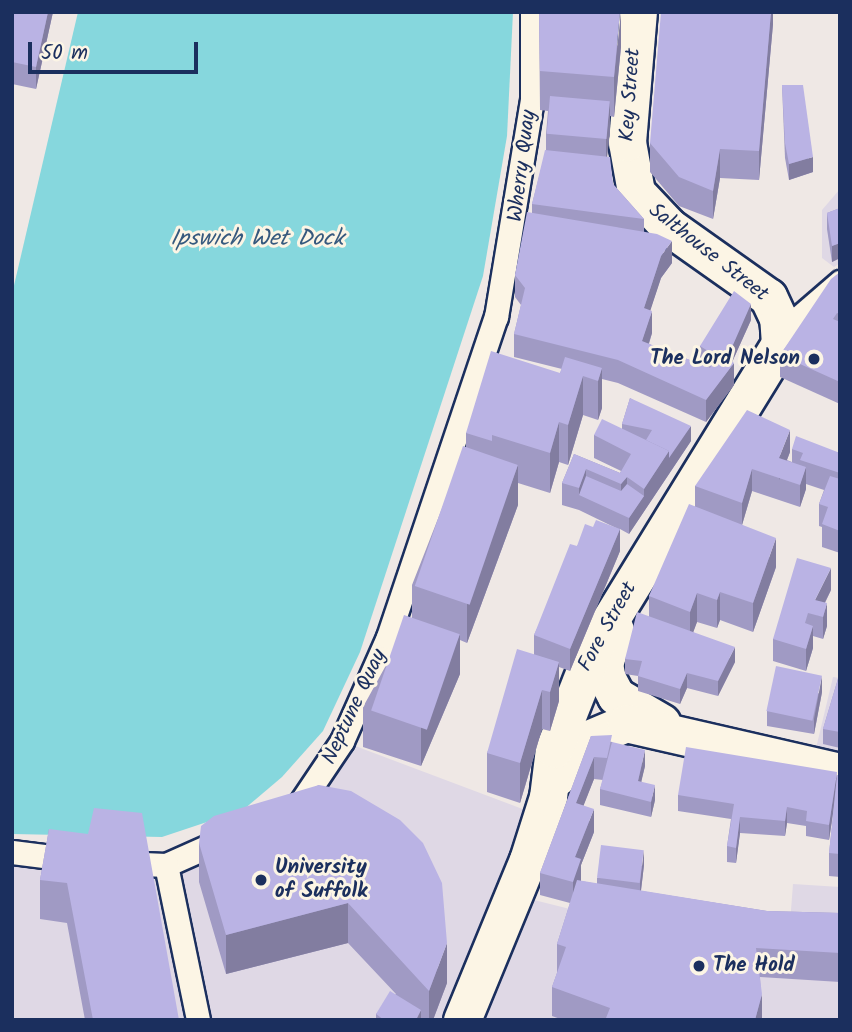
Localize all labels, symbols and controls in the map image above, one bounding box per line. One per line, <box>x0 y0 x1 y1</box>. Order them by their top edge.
scale bar <box>32 28 201 72</box>
text: 50 m <box>41 37 88 70</box>
street label: Key Street <box>615 48 647 142</box>
street label: Wherry Quay <box>504 109 542 223</box>
street label: Salthouse Street <box>643 198 773 308</box>
water label: Ipswich Wet Dock <box>170 225 344 253</box>
place label: The Lord Nelson <box>650 346 800 372</box>
marker: The Lord Nelson <box>806 351 822 367</box>
street label: Fore Street <box>573 578 643 676</box>
street label: Neptune Quay <box>317 645 393 769</box>
place label: University of Suffolk <box>275 855 367 905</box>
marker: University of Suffolk <box>253 872 269 888</box>
place label: The Hold <box>713 953 795 979</box>
marker: The Hold <box>691 958 707 974</box>

